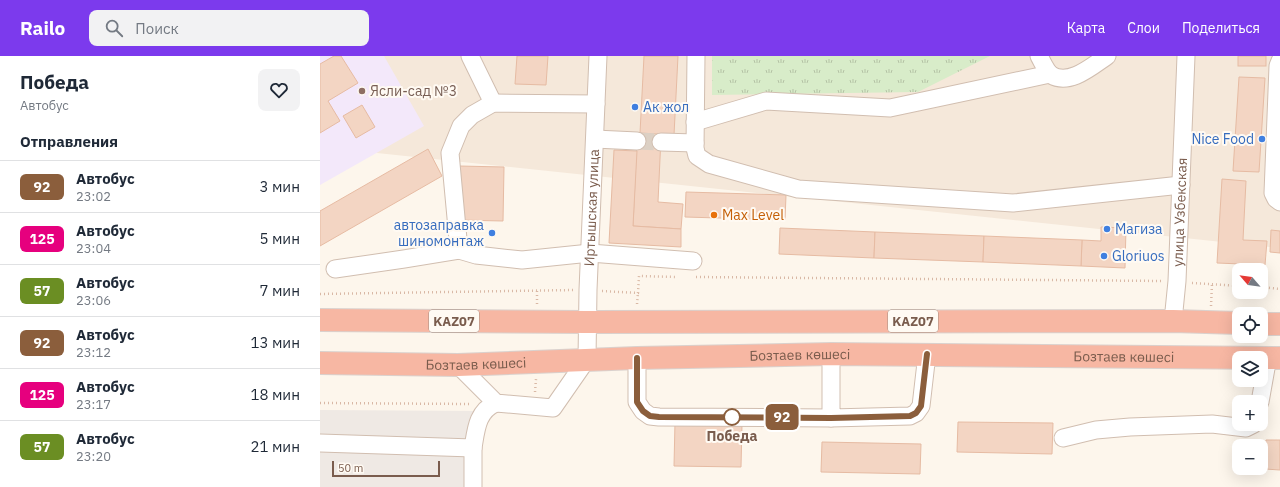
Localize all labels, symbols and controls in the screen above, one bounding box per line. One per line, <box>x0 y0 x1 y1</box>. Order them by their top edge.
search box <box>89 10 369 46</box>
text: Railo <box>20 16 65 40</box>
icon: search <box>103 17 125 39</box>
text: Поиск <box>135 19 179 38</box>
text: Карта <box>1067 19 1105 37</box>
text: Слои <box>1127 19 1160 37</box>
text: Поделиться <box>1182 19 1260 37</box>
button: heart <box>258 69 300 111</box>
text: Победа <box>20 70 89 94</box>
place label: Ясли-сад №3 <box>370 82 457 100</box>
marker: Ясли-сад №3 <box>357 86 367 96</box>
text: Автобус <box>20 97 69 114</box>
place label: Ак жол <box>643 98 689 116</box>
marker: Ак жол <box>630 102 640 112</box>
place label: Nice Food <box>1191 130 1254 148</box>
text: Отправления <box>20 132 118 151</box>
marker: Nice Food <box>1257 134 1267 144</box>
street label: Иртышская улица <box>580 148 603 267</box>
street label: улица Узбекская <box>1169 157 1191 267</box>
text: Автобус <box>76 169 135 188</box>
text: 3 мин <box>259 177 300 196</box>
text: 92 <box>34 178 50 196</box>
text: 23:02 <box>76 188 111 205</box>
place label: Max Level <box>722 206 784 224</box>
marker: Max Level <box>709 210 719 220</box>
place label: автозаправка шиномонтаж <box>394 216 485 250</box>
place label: Магиза <box>1115 220 1163 238</box>
text: Автобус <box>76 221 135 240</box>
marker: Магиза <box>1102 224 1112 234</box>
marker: автозаправка шиномонтаж <box>487 228 497 238</box>
text: 5 мин <box>259 229 300 248</box>
text: 125 <box>29 230 55 248</box>
text: 23:04 <box>76 240 111 257</box>
place label: Gloriuos <box>1112 247 1165 265</box>
marker: Gloriuos <box>1099 251 1109 261</box>
north arrow <box>1232 263 1268 299</box>
map controls <box>1232 263 1268 475</box>
text: Автобус <box>76 273 135 292</box>
text: 7 мин <box>259 281 300 300</box>
text: 57 <box>34 282 50 300</box>
text: 23:06 <box>76 292 111 309</box>
button: locate <box>1232 307 1268 343</box>
road number: KAZ07 <box>429 310 479 332</box>
road number: KAZ07 <box>888 310 938 332</box>
text: Автобус <box>76 325 135 344</box>
text: 13 мин <box>250 333 300 352</box>
text: 92 <box>34 334 50 352</box>
text: 23:12 <box>76 344 111 361</box>
street label: Бозтаев көшесі <box>749 345 850 365</box>
street label: Бозтаев көшесі <box>1073 347 1174 366</box>
button: layers <box>1232 351 1268 387</box>
street label: Бозтаев көшесі <box>425 353 527 374</box>
text: Автобус <box>76 377 135 396</box>
text: 18 мин <box>250 385 300 404</box>
text: 125 <box>29 386 55 404</box>
button: + <box>1232 395 1268 431</box>
text: 23:17 <box>76 396 111 413</box>
line badge: 92 <box>764 404 800 430</box>
marker: Победа <box>723 408 741 426</box>
text: 92 <box>774 408 790 426</box>
place label: Победа <box>707 427 757 445</box>
text: Автобус <box>76 429 135 448</box>
text: 21 мин <box>250 437 300 456</box>
text: 57 <box>34 438 50 456</box>
button: − <box>1232 439 1268 475</box>
text: 23:20 <box>76 448 111 465</box>
scale bar <box>332 459 440 478</box>
text: 50 m <box>338 461 363 475</box>

